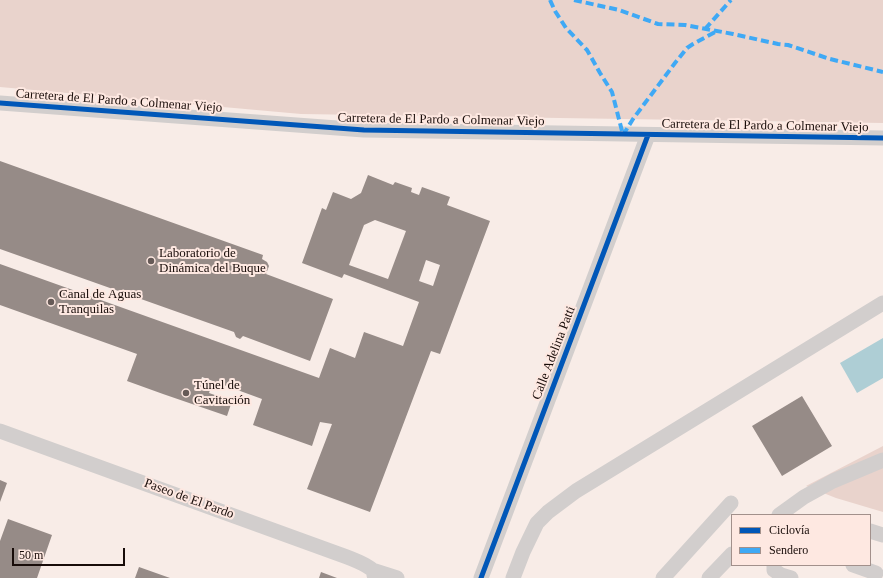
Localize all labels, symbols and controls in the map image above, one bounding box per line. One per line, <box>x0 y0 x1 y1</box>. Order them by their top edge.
street label: Carretera de El Pardo a Colmenar Viejo <box>15 86 223 116</box>
street label: Carretera de El Pardo a Colmenar Viejo <box>337 110 545 130</box>
street label: Carretera de El Pardo a Colmenar Viejo <box>661 116 869 136</box>
place label: Laboratorio de Dinámica del Buque <box>159 246 266 277</box>
marker: Laboratorio de Dinámica del Buque <box>146 256 156 266</box>
place label: Canal de Aguas Tranquilas <box>59 287 141 318</box>
marker: Canal de Aguas Tranquilas <box>46 297 56 307</box>
street label: Calle Adelina Patti <box>529 304 579 402</box>
place label: Túnel de Cavitación <box>194 378 250 409</box>
marker: Túnel de Cavitación <box>181 388 191 398</box>
street label: Paseo de El Pardo <box>142 476 236 522</box>
legend <box>731 514 871 566</box>
text: Ciclovía <box>769 523 810 537</box>
scale bar <box>14 540 127 566</box>
text: Sendero <box>769 543 808 557</box>
text: 50 m <box>19 548 43 562</box>

